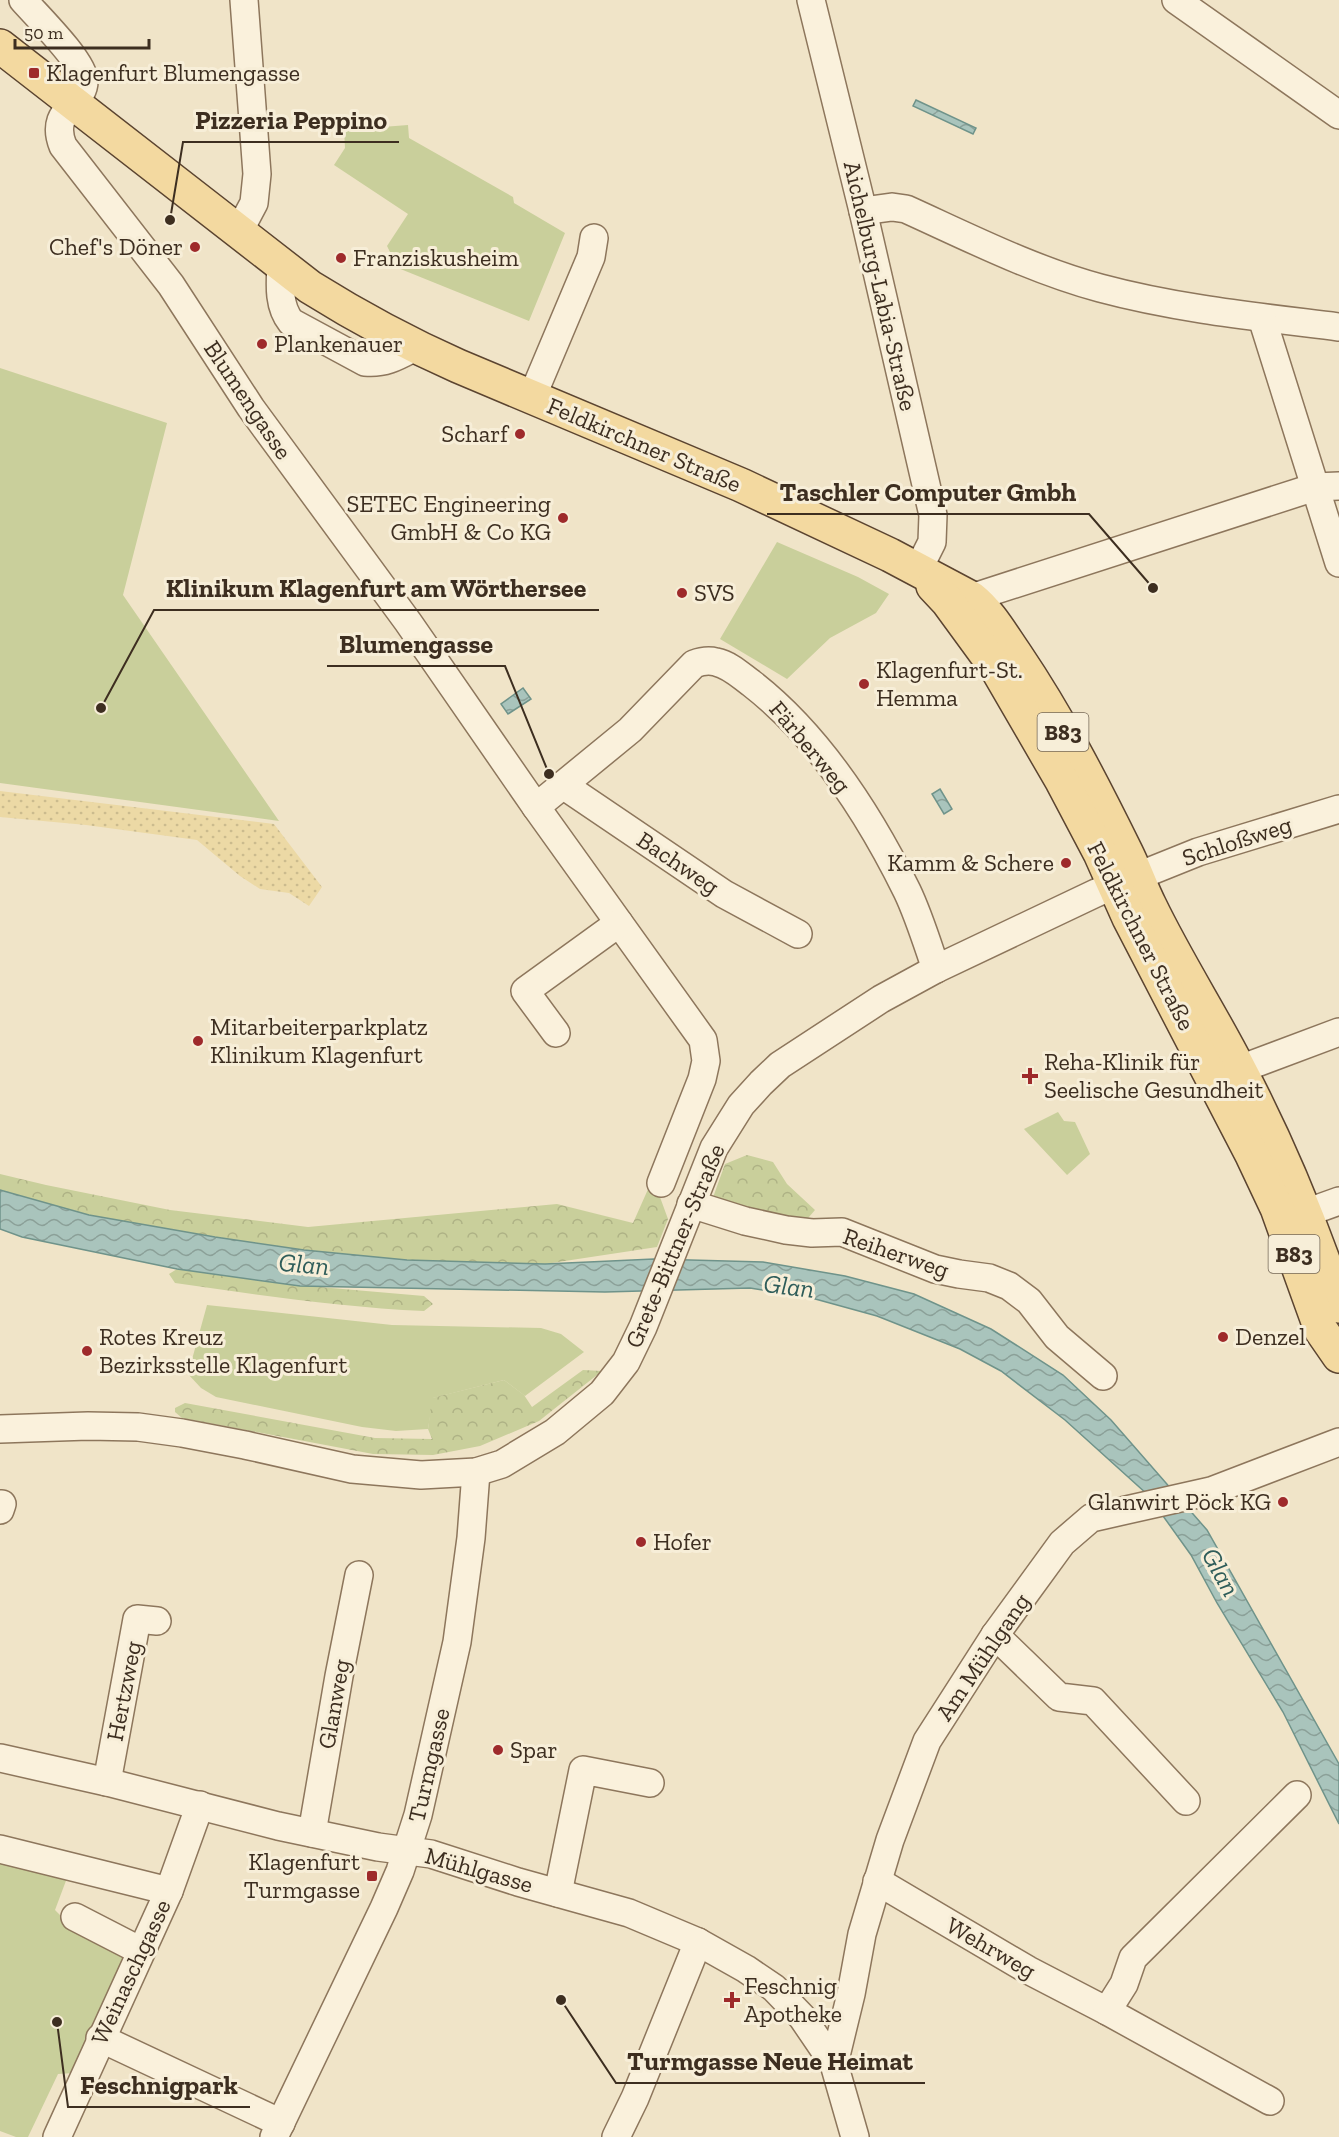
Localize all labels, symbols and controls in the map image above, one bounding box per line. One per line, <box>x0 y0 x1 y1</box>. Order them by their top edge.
scale bar <box>15 12 148 50</box>
text: 50 m <box>24 22 64 44</box>
place label: Klagenfurt Blumengasse <box>46 58 300 87</box>
marker: Klagenfurt Blumengasse <box>27 66 41 80</box>
callout: Pizzeria Peppino <box>183 98 399 142</box>
text: Pizzeria Peppino <box>195 104 387 136</box>
street label: Aichelburg-Labia-Straße <box>838 158 923 414</box>
place label: Chef's Döner <box>49 232 183 261</box>
marker: Chef's Döner <box>188 240 202 254</box>
place label: Franziskusheim <box>353 243 519 272</box>
marker: Franziskusheim <box>334 251 348 265</box>
place label: Plankenauer <box>274 329 403 358</box>
street label: Blumengasse <box>198 335 299 465</box>
marker: Plankenauer <box>255 337 269 351</box>
street label: Feldkirchner Straße <box>543 391 746 499</box>
place label: Scharf <box>441 419 510 448</box>
marker: Scharf <box>513 427 527 441</box>
callout: Taschler Computer Gmbh <box>767 470 1089 514</box>
text: Taschler Computer Gmbh <box>780 476 1076 508</box>
place label: SETEC Engineering GmbH & Co KG <box>346 489 551 546</box>
marker: SETEC Engineering GmbH & Co KG <box>556 511 570 525</box>
callout: Klinikum Klagenfurt am Wörthersee <box>154 566 599 610</box>
text: Klinikum Klagenfurt am Wörthersee <box>166 572 587 604</box>
place label: SVS <box>694 578 735 607</box>
marker: SVS <box>675 586 689 600</box>
callout: Blumengasse <box>327 622 505 666</box>
text: Blumengasse <box>339 628 493 660</box>
place label: Klagenfurt-St. Hemma <box>876 655 1023 712</box>
marker: Klagenfurt-St. Hemma <box>857 677 871 691</box>
street label: Färberweg <box>763 695 857 799</box>
road number: B83 <box>1038 713 1088 751</box>
street label: Schloßweg <box>1178 809 1295 872</box>
street label: Bachweg <box>632 825 725 901</box>
street label: Feldkirchner Straße <box>1081 837 1202 1035</box>
place label: Kamm & Schere <box>887 848 1054 877</box>
marker: Kamm & Schere <box>1059 856 1073 870</box>
place label: Mitarbeiterparkplatz Klinikum Klagenfurt <box>210 1012 428 1069</box>
marker: Mitarbeiterparkplatz Klinikum Klagenfurt <box>191 1034 205 1048</box>
place label: Reha-Klinik für Seelische Gesundheit <box>1044 1047 1263 1104</box>
marker: Reha-Klinik für Seelische Gesundheit <box>1021 1067 1039 1085</box>
street label: Grete-Bittner-Straße <box>618 1139 731 1352</box>
street label: Reiherweg <box>839 1221 953 1284</box>
road number: B83 <box>1268 1235 1320 1273</box>
water label: Glan <box>277 1246 331 1282</box>
water label: Glan <box>762 1267 816 1305</box>
place label: Rotes Kreuz Bezirksstelle Klagenfurt <box>99 1322 348 1379</box>
place label: Denzel <box>1235 1322 1306 1351</box>
marker: Denzel <box>1216 1330 1230 1344</box>
marker: Rotes Kreuz Bezirksstelle Klagenfurt <box>80 1344 94 1358</box>
place label: Glanwirt Pöck KG <box>1088 1487 1271 1516</box>
marker: Glanwirt Pöck KG <box>1276 1495 1290 1509</box>
place label: Hofer <box>653 1527 712 1556</box>
marker: Hofer <box>634 1535 648 1549</box>
water label: Glan <box>1195 1542 1247 1602</box>
street label: Am Mühlgang <box>929 1588 1036 1726</box>
street label: Hertzweg <box>100 1638 147 1743</box>
street label: Glanweg <box>311 1657 356 1751</box>
street label: Turmgasse <box>401 1705 456 1825</box>
place label: Spar <box>510 1735 558 1764</box>
marker: Spar <box>491 1743 505 1757</box>
street label: Mühlgasse <box>422 1840 537 1899</box>
place label: Klagenfurt Turmgasse <box>244 1847 360 1904</box>
marker: Klagenfurt Turmgasse <box>365 1869 379 1883</box>
street label: Weinaschgasse <box>84 1895 177 2049</box>
street label: Wehrweg <box>941 1910 1041 1985</box>
place label: Feschnig Apotheke <box>744 1971 842 2028</box>
marker: Feschnig Apotheke <box>725 1993 739 2007</box>
callout: Turmgasse Neue Heimat <box>616 2039 925 2083</box>
text: Turmgasse Neue Heimat <box>627 2045 914 2077</box>
callout: Feschnigpark <box>68 2063 250 2107</box>
text: Feschnigpark <box>80 2069 239 2101</box>

